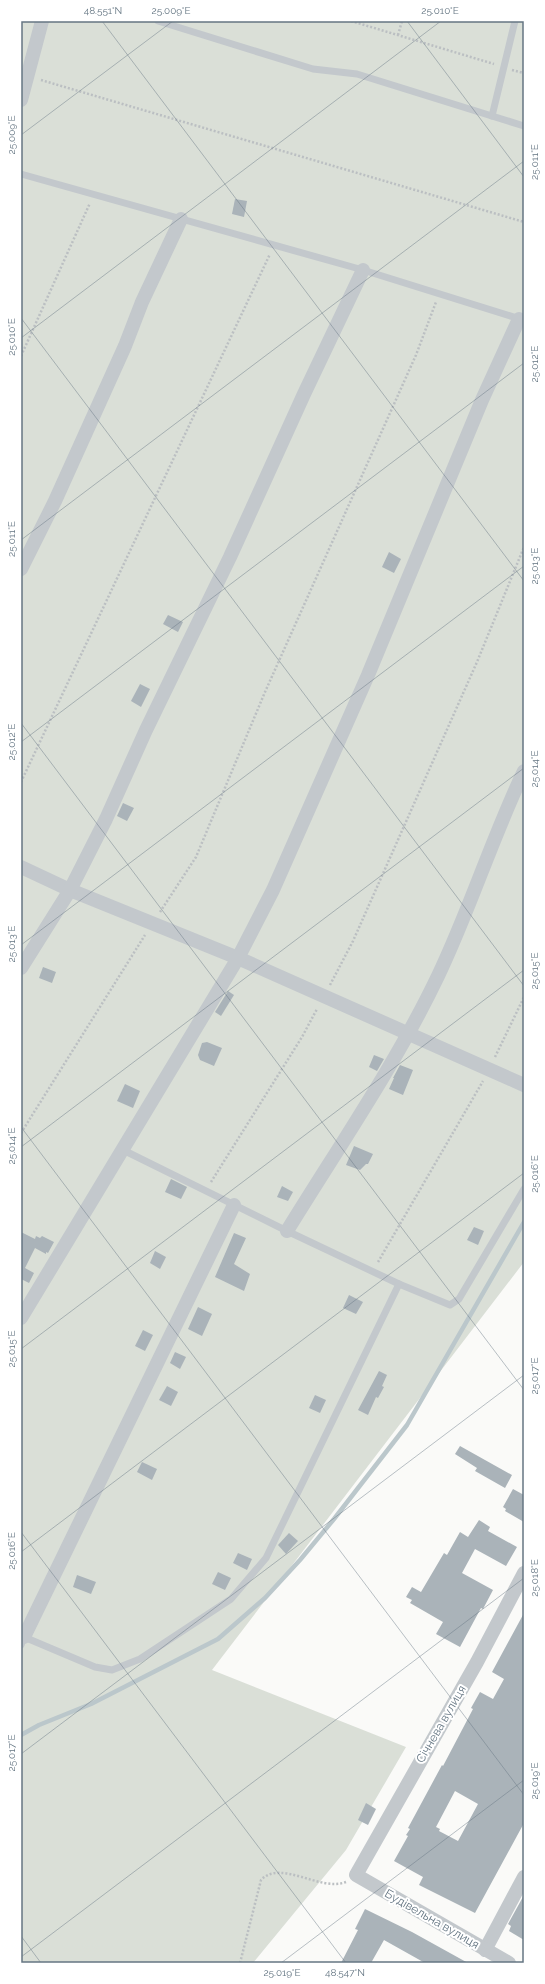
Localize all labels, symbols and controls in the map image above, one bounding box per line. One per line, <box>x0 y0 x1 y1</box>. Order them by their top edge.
text: 48.551°N <box>84 5 122 16</box>
text: 25.009°E <box>151 5 191 16</box>
text: 25.010°E <box>421 5 459 16</box>
text: 25.009°E <box>6 115 17 155</box>
text: 25.011°E <box>529 144 540 180</box>
text: 25.010°E <box>6 318 17 356</box>
text: 25.012°E <box>529 346 540 382</box>
text: 25.011°E <box>6 521 17 557</box>
text: 25.013°E <box>529 548 540 584</box>
text: 25.012°E <box>6 724 17 760</box>
text: 25.014°E <box>529 750 540 788</box>
text: 25.013°E <box>6 926 17 962</box>
text: 25.015°E <box>529 952 540 990</box>
text: 25.014°E <box>6 1127 17 1165</box>
text: 25.016°E <box>529 1155 540 1193</box>
text: 25.015°E <box>6 1330 17 1368</box>
text: 25.017°E <box>529 1358 540 1395</box>
text: 25.016°E <box>6 1532 17 1570</box>
text: 25.018°E <box>529 1559 540 1597</box>
street label: Січнева вулиця <box>413 1683 469 1765</box>
text: 25.017°E <box>6 1735 17 1772</box>
text: 25.019°E <box>529 1762 540 1800</box>
street label: Будівельна вулиця <box>382 1886 482 1952</box>
text: 25.019°E <box>263 1967 301 1978</box>
text: 48.547°N <box>325 1967 365 1978</box>

